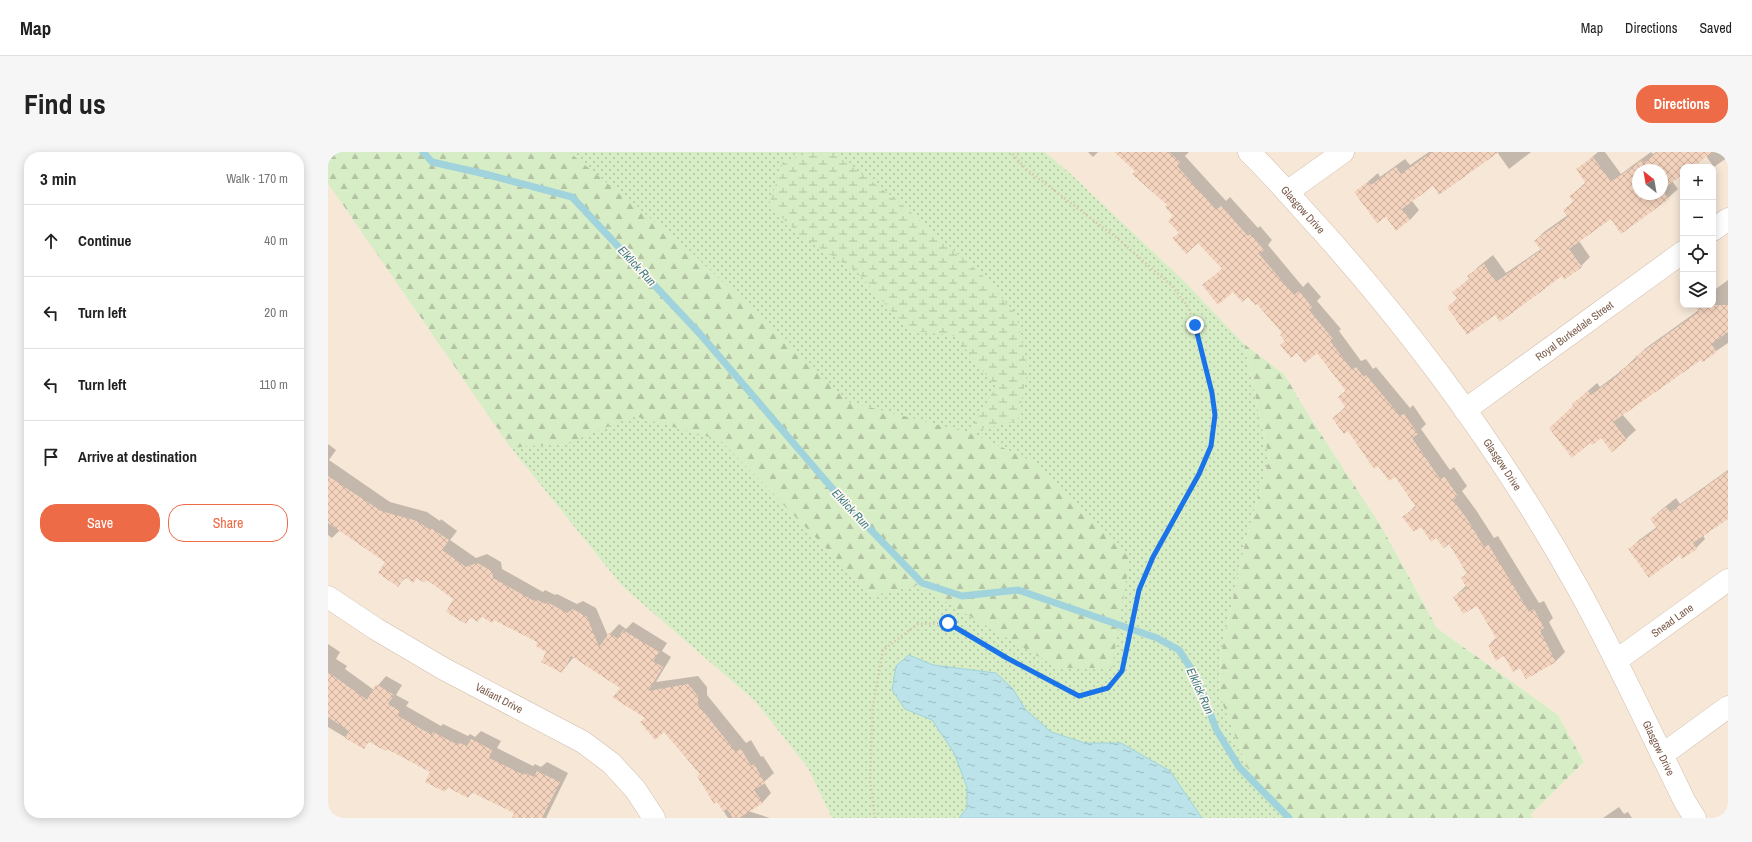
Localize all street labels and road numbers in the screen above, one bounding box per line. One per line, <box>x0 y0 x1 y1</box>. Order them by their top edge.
street label: Glasgow Drive <box>1278 183 1328 236</box>
street label: Royal Burkedale Street <box>1533 298 1616 364</box>
street label: Glasgow Drive <box>1480 436 1525 493</box>
street label: Snead Lane <box>1648 600 1696 640</box>
street label: Valiant Drive <box>473 680 525 716</box>
street label: Glasgow Drive <box>1640 718 1678 778</box>

